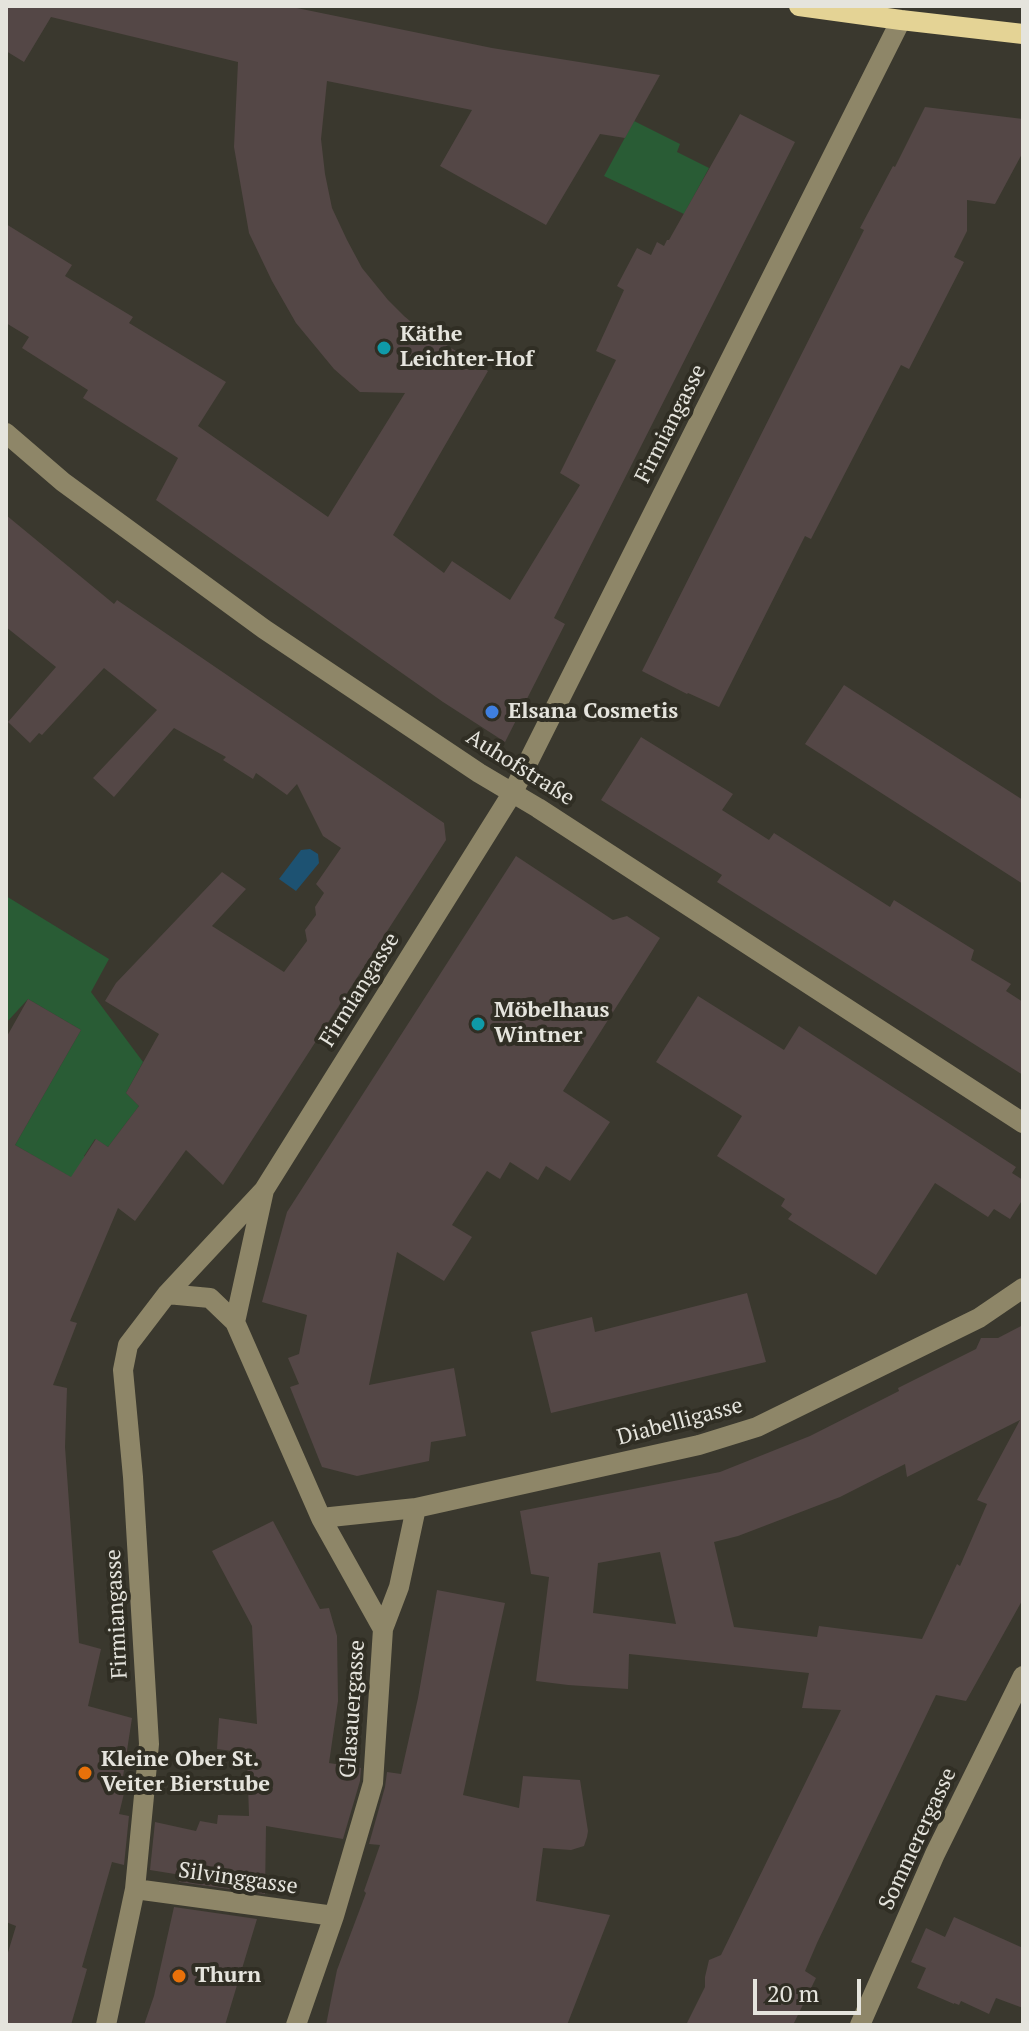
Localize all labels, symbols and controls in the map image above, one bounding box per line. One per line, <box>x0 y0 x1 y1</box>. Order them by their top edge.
place label: Käthe Leichter-Hof <box>400 322 533 374</box>
marker: Käthe Leichter-Hof <box>375 339 393 357</box>
street label: Firmiangasse <box>630 360 712 488</box>
place label: Elsana Cosmetis <box>508 699 678 725</box>
marker: Elsana Cosmetis <box>483 703 501 721</box>
street label: Auhofstraße <box>461 724 579 812</box>
street label: Firmiangasse <box>314 928 406 1052</box>
place label: Möbelhaus Wintner <box>494 998 610 1050</box>
marker: Möbelhaus Wintner <box>469 1015 487 1033</box>
street label: Diabelligasse <box>614 1393 746 1451</box>
street label: Firmiangasse <box>100 1549 134 1679</box>
street label: Glasauergasse <box>335 1639 371 1779</box>
place label: Kleine Ober St. Veiter Bierstube <box>101 1747 270 1798</box>
marker: Kleine Ober St. Veiter Bierstube <box>76 1764 94 1782</box>
street label: Sommerergasse <box>874 1764 962 1914</box>
street label: Silvinggasse <box>177 1858 299 1900</box>
place label: Thurn <box>195 1963 261 1989</box>
scale bar <box>757 1963 865 2013</box>
marker: Thurn <box>170 1967 188 1985</box>
text: 20 m <box>767 1977 819 2009</box>

